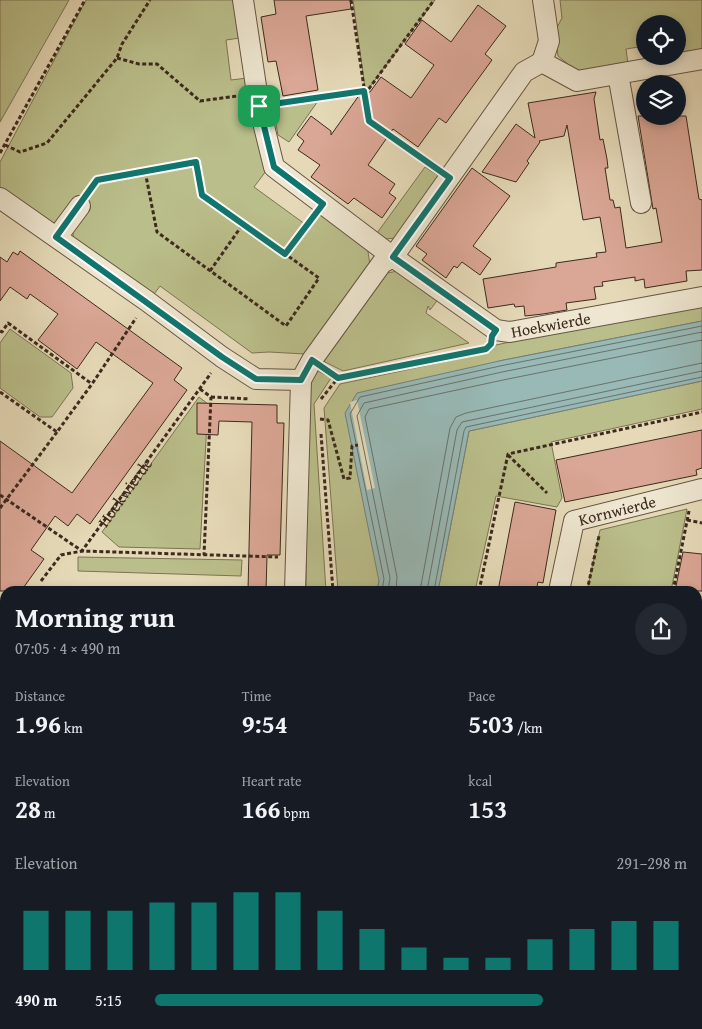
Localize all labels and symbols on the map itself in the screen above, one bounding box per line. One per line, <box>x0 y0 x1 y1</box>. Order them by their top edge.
pin <box>238 85 280 127</box>
street label: Hoekwierde <box>509 306 592 344</box>
street label: Hoekwierde <box>91 453 158 532</box>
street label: Kornwierde <box>576 489 658 531</box>

